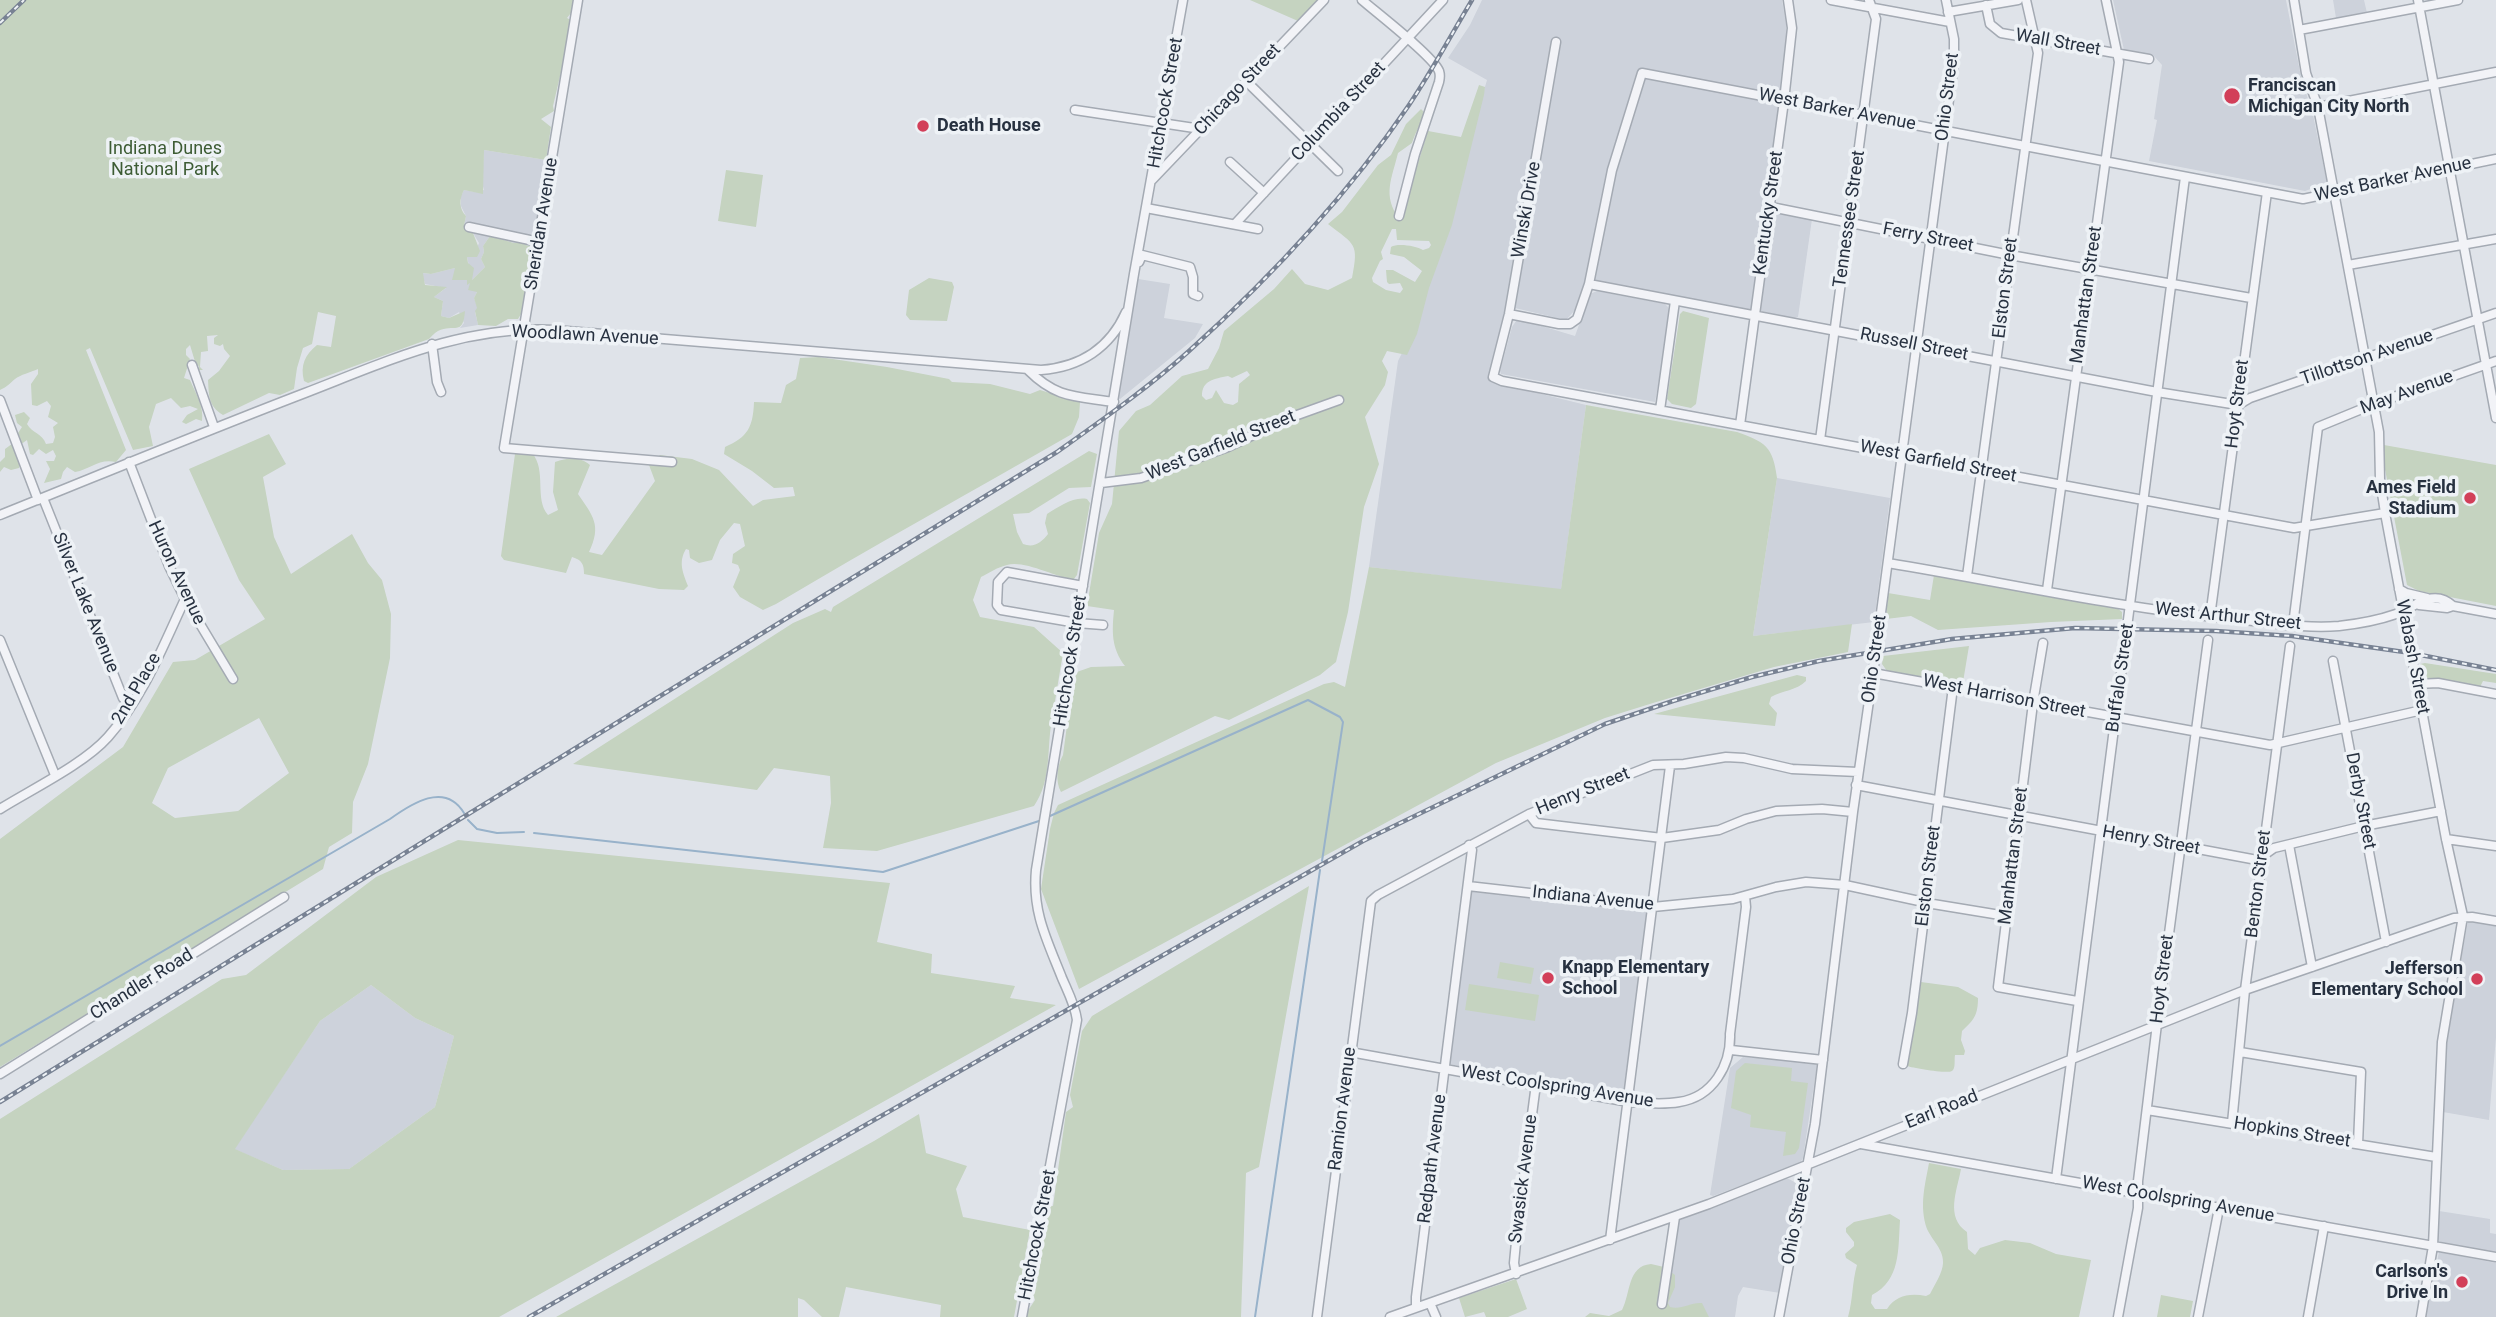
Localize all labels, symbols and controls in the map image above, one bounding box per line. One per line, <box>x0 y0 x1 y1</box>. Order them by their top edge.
street label: Wall Street <box>2014 25 2102 61</box>
street label: Hitchcock Street <box>1144 36 1188 170</box>
street label: Chicago Street <box>1190 40 1286 140</box>
street label: Ohio Street <box>1932 52 1964 142</box>
street label: Columbia Street <box>1287 58 1391 166</box>
place label: Franciscan Michigan City North <box>2248 75 2409 118</box>
street label: West Barker Avenue <box>1756 84 1918 136</box>
marker: Franciscan Michigan City North <box>2222 86 2242 106</box>
place label: Death House <box>937 115 1041 137</box>
marker: Death House <box>915 118 931 134</box>
park label: Indiana Dunes National Park <box>108 138 222 180</box>
street label: Kentucky Street <box>1750 149 1788 277</box>
street label: Tennessee Street <box>1830 149 1870 289</box>
street label: West Barker Avenue <box>2313 153 2473 207</box>
street label: Sheridan Avenue <box>521 156 563 292</box>
street label: Winski Drive <box>1508 160 1546 260</box>
street label: Ferry Street <box>1881 219 1975 257</box>
street label: Manhattan Street <box>2067 225 2107 365</box>
street label: Elston Street <box>1989 236 2023 340</box>
street label: Woodlawn Avenue <box>511 321 659 351</box>
street label: Russell Street <box>1858 324 1970 366</box>
street label: Tillottson Avenue <box>2298 325 2436 391</box>
street label: Hoyt Street <box>2222 358 2254 450</box>
street label: May Avenue <box>2358 366 2456 420</box>
street label: West Garfield Street <box>1143 406 1299 486</box>
street label: West Garfield Street <box>1858 436 2018 488</box>
place label: Ames Field Stadium <box>2366 477 2456 520</box>
marker: Ames Field Stadium <box>2462 490 2478 506</box>
street label: Huron Avenue <box>142 518 210 628</box>
street label: Silver Lake Avenue <box>47 530 123 676</box>
street label: Hitchcock Street <box>1050 594 1092 728</box>
street label: Wabash Street <box>2390 598 2434 716</box>
street label: West Arthur Street <box>2154 599 2302 635</box>
street label: Ohio Street <box>1858 613 1892 705</box>
street label: Buffalo Street <box>2103 622 2139 734</box>
street label: 2nd Place <box>108 649 166 729</box>
street label: West Harrison Street <box>1921 671 2087 723</box>
street label: Derby Street <box>2340 751 2380 851</box>
street label: Henry Street <box>1533 763 1633 821</box>
street label: Manhattan Street <box>1995 786 2033 926</box>
street label: Henry Street <box>2100 822 2202 860</box>
street label: Elston Street <box>1912 824 1946 928</box>
street label: Benton Street <box>2242 829 2276 939</box>
street label: Indiana Avenue <box>1531 882 1655 916</box>
street label: Hoyt Street <box>2147 933 2179 1025</box>
street label: Chandler Road <box>87 945 197 1025</box>
place label: Knapp Elementary School <box>1562 957 1709 1000</box>
place label: Jefferson Elementary School <box>2311 958 2463 1000</box>
marker: Knapp Elementary School <box>1540 970 1556 986</box>
marker: Jefferson Elementary School <box>2469 971 2485 987</box>
street label: Ramion Avenue <box>1325 1046 1361 1172</box>
street label: West Coolspring Avenue <box>1459 1061 1655 1113</box>
street label: Earl Road <box>1903 1086 1981 1134</box>
street label: Redpath Avenue <box>1414 1093 1452 1225</box>
street label: Swasick Avenue <box>1505 1113 1543 1245</box>
street label: Hopkins Street <box>2232 1113 2352 1153</box>
street label: Hitchcock Street <box>1015 1168 1061 1302</box>
street label: West Coolspring Avenue <box>2080 1172 2276 1228</box>
street label: Ohio Street <box>1778 1175 1816 1267</box>
place label: Carlson's Drive In <box>2375 1261 2448 1304</box>
marker: Carlson's Drive In <box>2454 1274 2470 1290</box>

